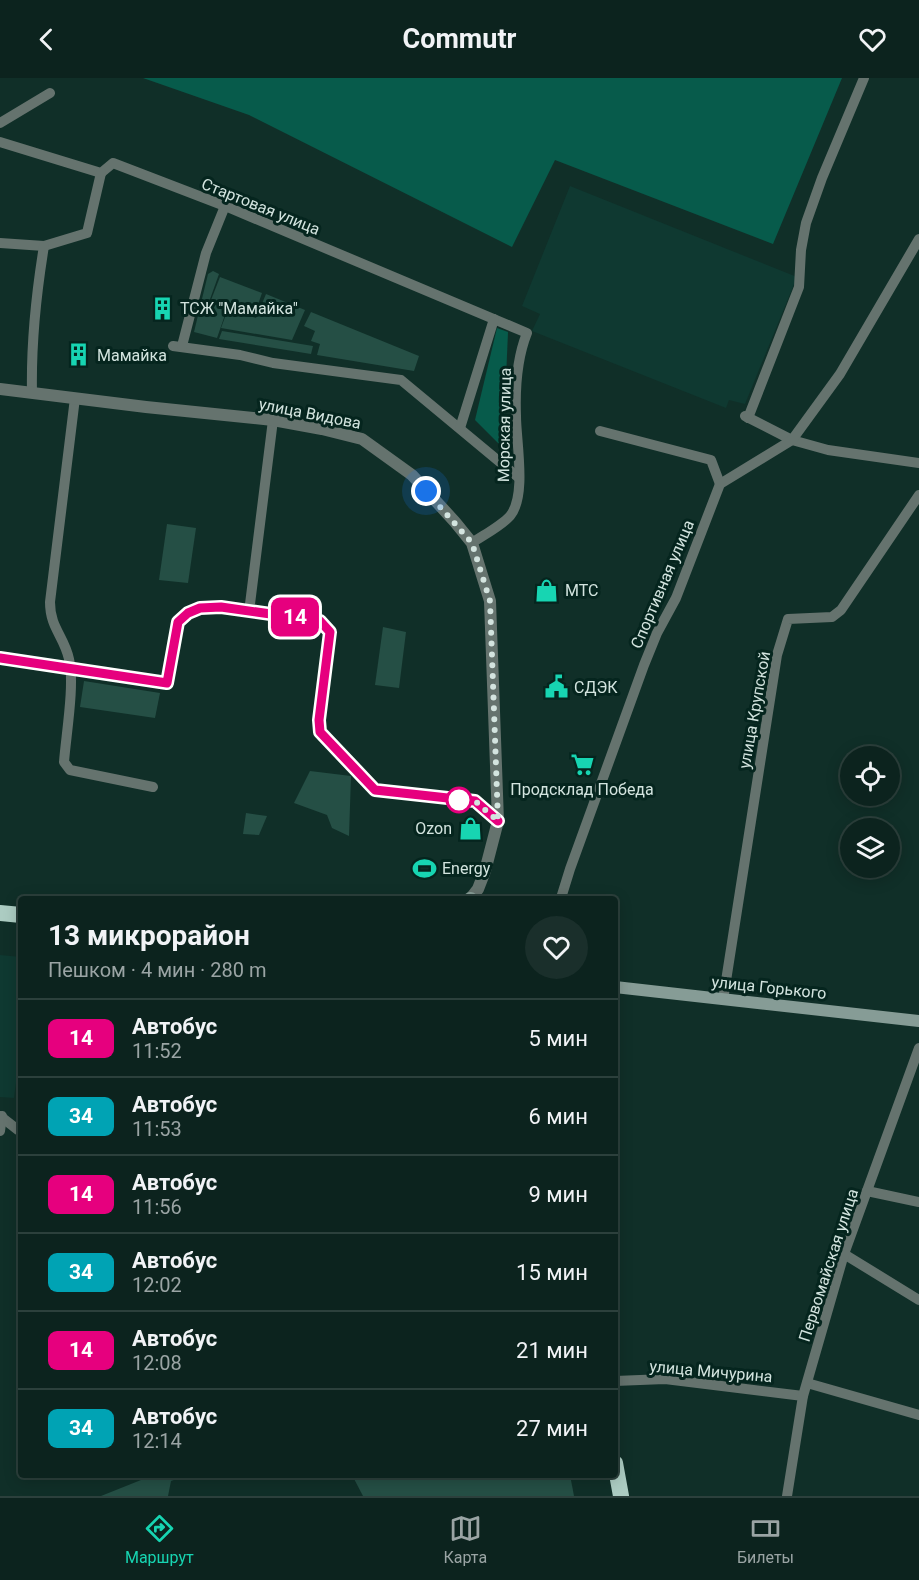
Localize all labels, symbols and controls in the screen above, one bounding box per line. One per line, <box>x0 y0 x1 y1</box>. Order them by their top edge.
icon: back <box>30 23 63 56</box>
text: Commutr <box>403 23 516 55</box>
icon: heart <box>856 23 889 56</box>
street label: Стартовая улица <box>199 174 323 239</box>
building icon: ТСЖ "Мамайка" <box>149 295 175 321</box>
place label: ТСЖ "Мамайка" <box>180 299 298 318</box>
building icon: Мамайка <box>66 342 92 368</box>
place label: Мамайка <box>97 346 167 365</box>
street label: Морская улица <box>494 368 515 482</box>
street label: улица Видова <box>257 394 363 433</box>
your location <box>411 476 441 506</box>
street label: Спортивная улица <box>627 517 698 651</box>
shop icon: МТС <box>534 577 560 603</box>
place label: МТС <box>565 581 598 600</box>
line badge: 14 <box>268 598 322 636</box>
text: 14 <box>283 605 307 629</box>
street label: улица Крупской <box>735 650 774 770</box>
public building icon: СДЭК <box>543 674 569 700</box>
place label: СДЭК <box>574 678 618 697</box>
map controls <box>840 746 900 878</box>
button: locate <box>840 746 900 806</box>
supermarket icon: Продсклад Победа <box>569 751 595 777</box>
place label: Продсклад Победа <box>510 780 654 799</box>
unlabelled marker <box>446 787 472 813</box>
shop icon: Ozon <box>457 815 483 841</box>
button: layers <box>840 818 900 878</box>
place label: Ozon <box>415 819 452 838</box>
sports icon: Energy <box>411 855 437 881</box>
place label: Energy <box>442 859 491 878</box>
button: heart <box>525 916 588 979</box>
text: 13 микрорайон <box>48 919 250 952</box>
text: Пешком · 4 мин · 280 m <box>48 958 267 982</box>
street label: улица Горького <box>711 972 827 1003</box>
text: Автобус <box>132 1014 217 1039</box>
text: 14 <box>69 1026 93 1050</box>
text: 5 мин <box>528 1026 588 1051</box>
text: 11:52 <box>132 1039 182 1063</box>
text: Автобус <box>132 1092 217 1117</box>
text: 34 <box>69 1104 93 1128</box>
text: 6 мин <box>528 1104 588 1129</box>
text: 11:53 <box>132 1117 182 1141</box>
text: Автобус <box>132 1170 217 1195</box>
text: 14 <box>69 1182 93 1206</box>
text: 9 мин <box>528 1182 588 1207</box>
street label: Первомайская улица <box>795 1186 862 1344</box>
text: 11:56 <box>132 1195 182 1219</box>
text: Автобус <box>132 1248 217 1273</box>
text: 34 <box>69 1260 93 1284</box>
text: 15 мин <box>516 1260 588 1285</box>
text: 12:02 <box>132 1273 182 1297</box>
text: Автобус <box>132 1326 217 1351</box>
text: 14 <box>69 1338 93 1362</box>
text: 21 мин <box>516 1338 588 1363</box>
text: 12:08 <box>132 1351 182 1375</box>
street label: улица Мичурина <box>649 1357 773 1386</box>
text: Автобус <box>132 1404 217 1429</box>
text: 34 <box>69 1416 93 1440</box>
text: 27 мин <box>516 1416 588 1441</box>
text: 12:14 <box>132 1429 182 1453</box>
tab: Маршрут <box>125 1512 194 1567</box>
tab: Карта <box>444 1512 487 1567</box>
tab: Билеты <box>737 1512 794 1567</box>

